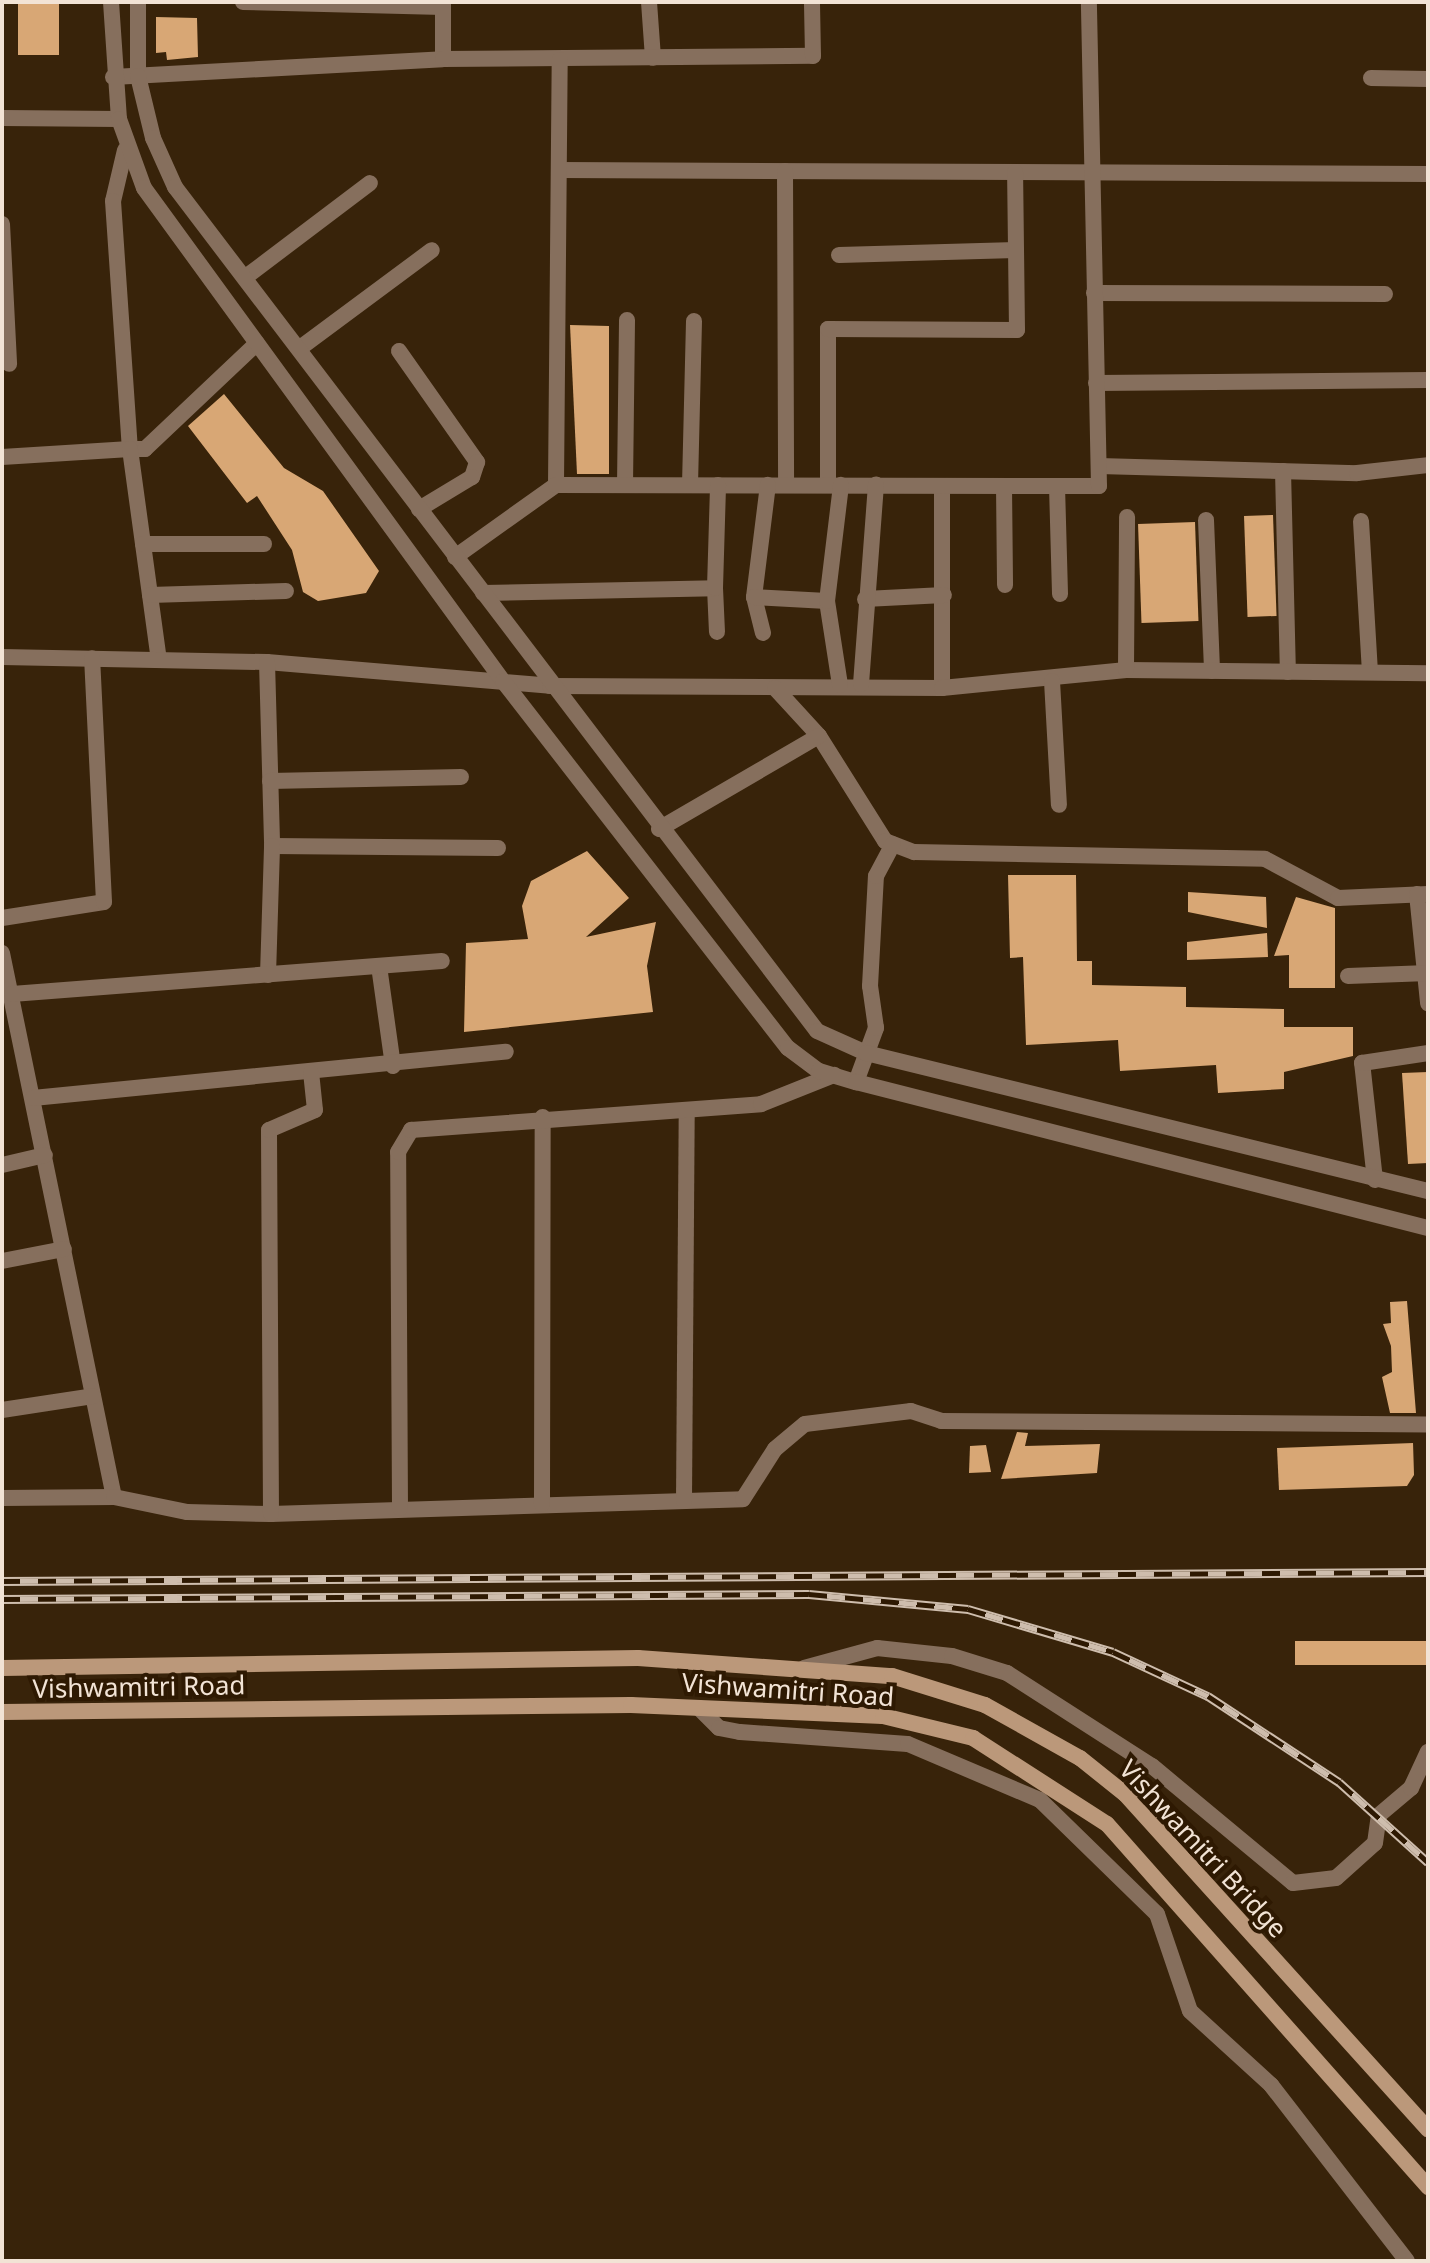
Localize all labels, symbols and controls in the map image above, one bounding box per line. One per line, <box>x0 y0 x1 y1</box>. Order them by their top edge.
street label: Vishwamitri Road <box>681 1667 895 1713</box>
street label: Vishwamitri Road <box>32 1670 246 1704</box>
street label: Vishwamitri Bridge <box>1113 1754 1293 1944</box>

